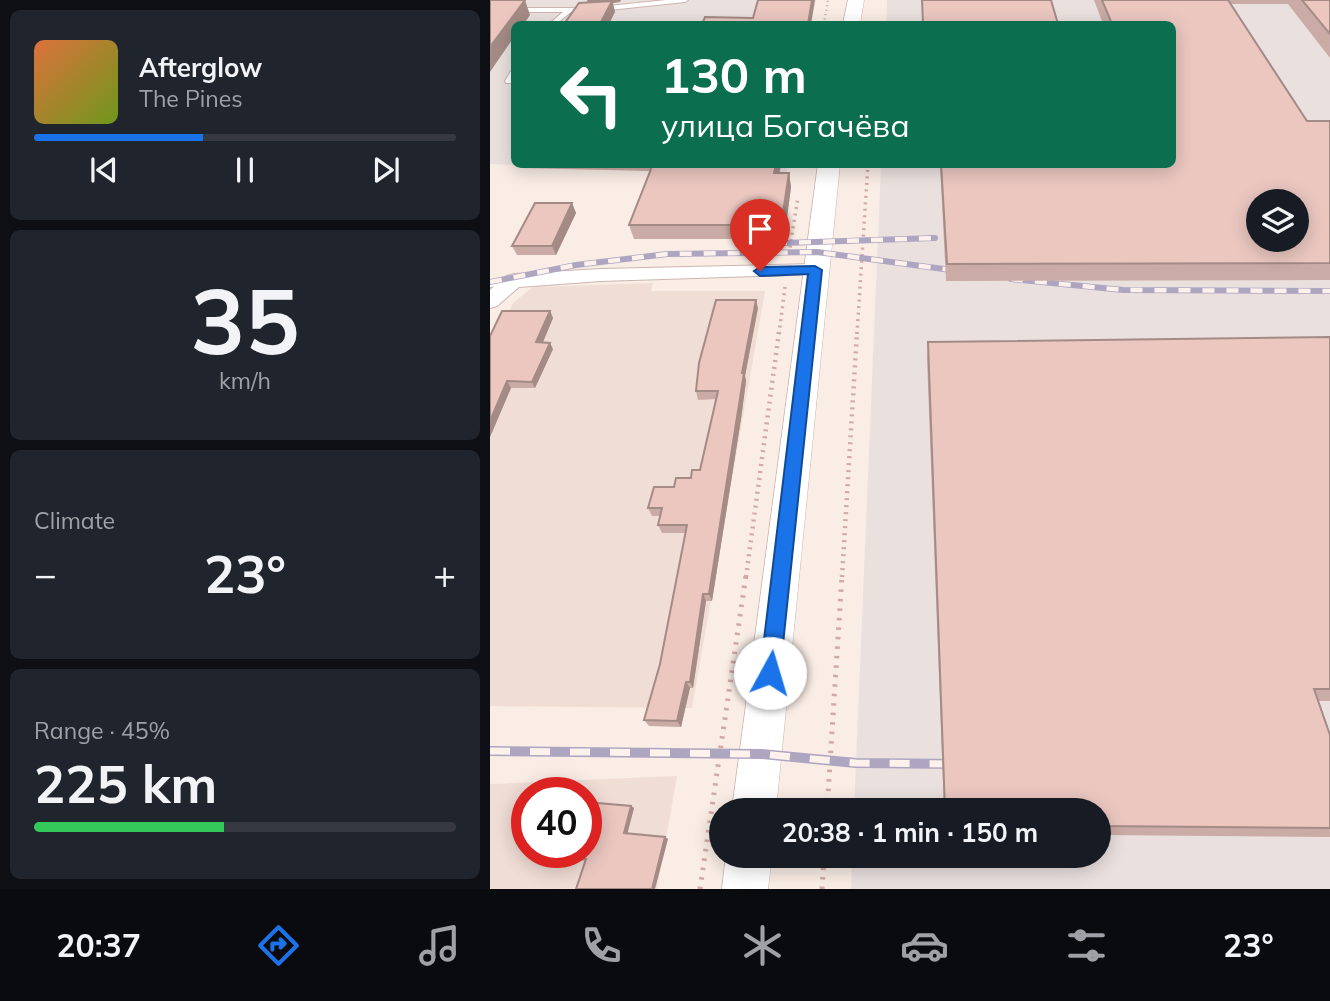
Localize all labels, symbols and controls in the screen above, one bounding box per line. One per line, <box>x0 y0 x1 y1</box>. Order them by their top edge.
text: 130 m <box>661 44 807 105</box>
icon: left <box>546 49 637 140</box>
text: Afterglow <box>139 51 262 84</box>
text: The Pines <box>139 84 243 113</box>
text: улица Богачёва <box>661 105 910 145</box>
icon: previous <box>85 151 123 189</box>
icon: pause <box>226 151 264 189</box>
icon: next <box>367 151 405 189</box>
map controls <box>1246 189 1309 252</box>
button: layers <box>1246 189 1309 252</box>
pin <box>730 199 790 271</box>
icon: arrive <box>741 210 779 248</box>
text: 35 <box>190 263 300 377</box>
text: km/h <box>219 366 271 395</box>
text: Climate <box>34 506 115 535</box>
text: 23° <box>204 541 286 606</box>
text: − <box>34 550 57 598</box>
text: + <box>433 550 456 598</box>
position arrow <box>733 636 807 710</box>
text: Range · 45% <box>34 716 170 745</box>
text: 225 km <box>34 751 217 816</box>
speed limit sign: 40 <box>511 777 602 868</box>
text: 20:38 · 1 min · 150 m <box>782 816 1038 849</box>
icon: directions <box>254 921 303 970</box>
icon: music <box>415 921 464 970</box>
icon: phone <box>577 921 626 970</box>
icon: climate <box>738 921 787 970</box>
icon: car <box>900 921 949 970</box>
icon: filters <box>1062 921 1111 970</box>
text: 20:37 <box>56 925 141 965</box>
text: 23° <box>1223 925 1274 965</box>

